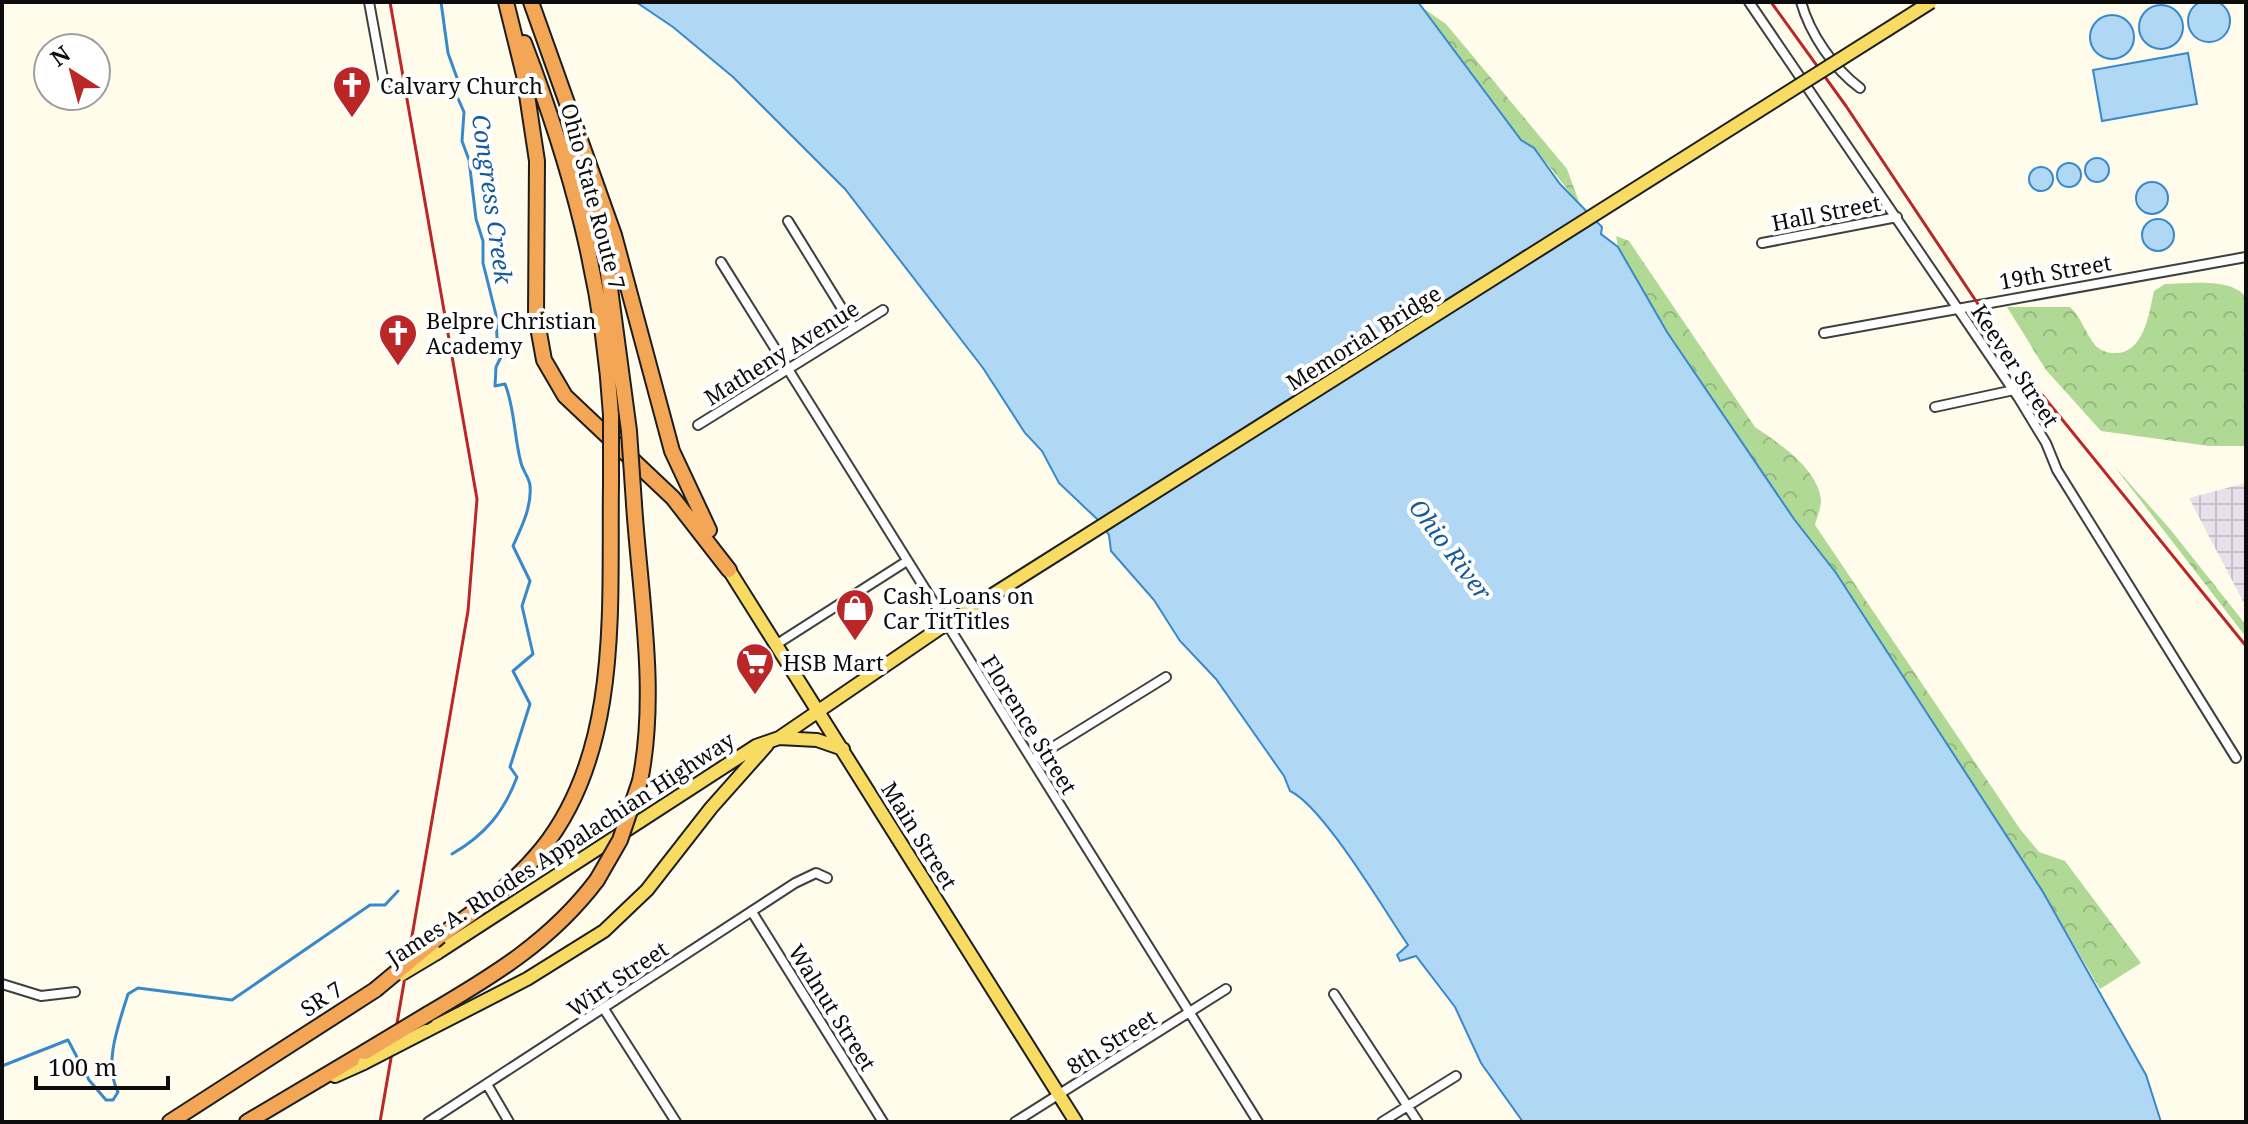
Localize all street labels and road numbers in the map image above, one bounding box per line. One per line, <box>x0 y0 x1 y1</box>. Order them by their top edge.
street label: Ohio State Route 7 <box>555 100 633 292</box>
street label: Hall Street <box>1769 187 1883 237</box>
street label: 19th Street <box>1997 246 2114 296</box>
street label: Memorial Bridge <box>1280 277 1446 397</box>
street label: Matheny Avenue <box>698 292 864 412</box>
street label: Keever Street <box>1965 298 2067 432</box>
street label: Florence Street <box>975 649 1085 799</box>
street label: James A. Rhodes Appalachian Highway <box>379 724 740 973</box>
street label: Main Street <box>875 776 965 895</box>
street label: Wirt Street <box>561 933 673 1023</box>
street label: Walnut Street <box>782 938 884 1076</box>
street label: SR 7 <box>294 973 348 1023</box>
street label: 8th Street <box>1060 1001 1162 1081</box>

